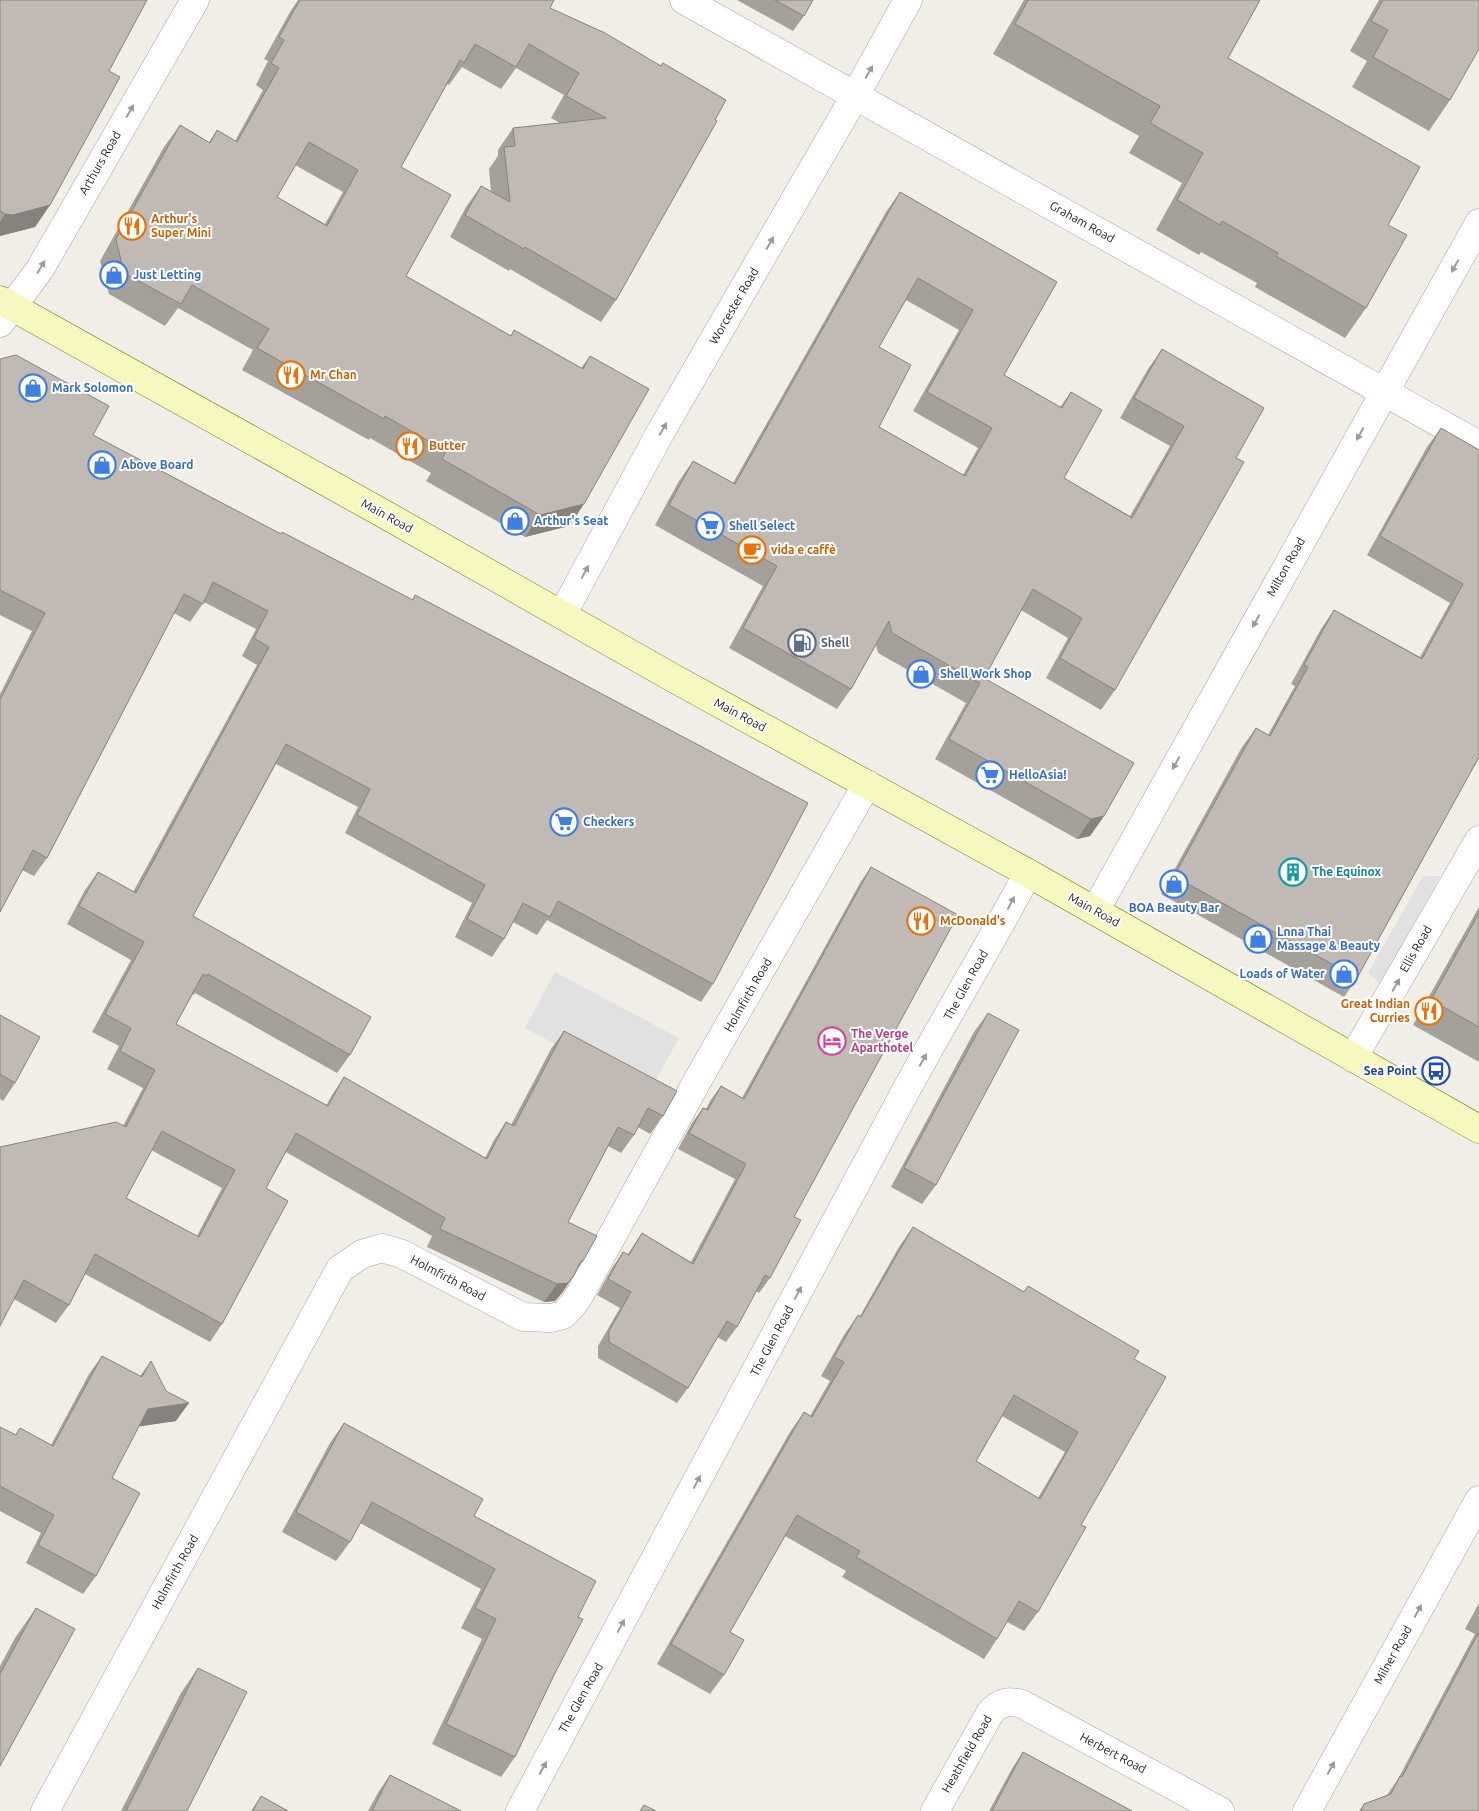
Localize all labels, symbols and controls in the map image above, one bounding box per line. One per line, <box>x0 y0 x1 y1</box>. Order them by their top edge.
one-way arrow <box>864 65 873 78</box>
one-way arrow <box>126 105 135 118</box>
street label: Arthurs Road <box>76 129 123 197</box>
street label: Graham Road <box>1047 198 1117 245</box>
restaurant icon: Arthur's Super Mini <box>117 211 147 241</box>
place label: Arthur's Super Mini <box>151 212 211 239</box>
one-way arrow <box>766 236 775 250</box>
one-way arrow <box>1451 258 1459 273</box>
shop icon: Just Letting <box>99 260 129 290</box>
one-way arrow <box>36 261 45 274</box>
street label: Worcester Road <box>706 265 761 346</box>
place label: Just Letting <box>133 268 201 281</box>
restaurant icon: Mr Chan <box>276 360 306 390</box>
place label: Mr Chan <box>310 368 357 381</box>
shop icon: Mark Solomon <box>18 373 48 403</box>
place label: Mark Solomon <box>52 381 133 394</box>
one-way arrow <box>658 422 667 436</box>
one-way arrow <box>1356 427 1365 440</box>
restaurant icon: Butter <box>395 431 425 461</box>
place label: Butter <box>429 439 466 452</box>
shop icon: Above Board <box>87 450 117 480</box>
place label: Above Board <box>121 458 193 471</box>
street label: Main Road <box>359 496 415 535</box>
shop icon: Arthur's Seat <box>500 506 530 536</box>
supermarket icon: Shell Select <box>695 511 725 541</box>
place label: Arthur's Seat <box>534 514 608 527</box>
place label: Shell Select <box>729 519 795 532</box>
cafe icon: vida e caffè <box>737 535 767 565</box>
street label: Milton Road <box>1264 535 1307 599</box>
place label: vida e caffè <box>771 543 836 556</box>
one-way arrow <box>581 565 589 579</box>
one-way arrow <box>1251 615 1260 628</box>
fuel station icon: Shell <box>787 628 817 658</box>
place label: Shell <box>821 636 849 649</box>
shop icon: Shell Work Shop <box>906 659 936 689</box>
place label: Shell Work Shop <box>940 667 1032 680</box>
street label: Main Road <box>712 695 768 734</box>
one-way arrow <box>1172 757 1181 770</box>
supermarket icon: HelloAsia! <box>975 760 1005 790</box>
place label: HelloAsia! <box>1009 768 1067 781</box>
supermarket icon: Checkers <box>549 807 579 837</box>
place label: Checkers <box>583 815 635 828</box>
building icon: The Equinox <box>1278 857 1308 887</box>
place label: The Equinox <box>1312 865 1382 878</box>
shop icon: BOA Beauty Bar <box>1159 869 1189 899</box>
street label: Main Road <box>1066 890 1122 929</box>
one-way arrow <box>1007 897 1016 910</box>
place label: BOA Beauty Bar <box>1129 901 1219 914</box>
restaurant icon: McDonald's <box>906 906 936 936</box>
place label: McDonald's <box>940 914 1006 927</box>
street label: Ellis Road <box>1397 923 1434 974</box>
shop icon: Lnna Thai Massage & Beauty <box>1243 924 1273 954</box>
place label: Lnna Thai Massage & Beauty <box>1277 925 1381 952</box>
street label: The Glen Road <box>941 948 990 1022</box>
street label: Holmfirth Road <box>721 956 774 1034</box>
shop icon: Loads of Water <box>1329 959 1359 989</box>
place label: Loads of Water <box>1240 967 1325 980</box>
one-way arrow <box>1391 979 1400 992</box>
restaurant icon: Great Indian Curries <box>1414 996 1444 1026</box>
place label: Great Indian Curries <box>1341 997 1410 1024</box>
hotel icon: The Verge Aparthotel <box>817 1026 847 1056</box>
place label: The Verge Aparthotel <box>851 1027 913 1054</box>
one-way arrow <box>919 1054 928 1067</box>
bus stop icon: Sea Point <box>1421 1056 1451 1086</box>
place label: Sea Point <box>1364 1064 1417 1077</box>
street label: Holmfirth Road <box>409 1252 488 1303</box>
one-way arrow <box>794 1286 803 1299</box>
street label: The Glen Road <box>748 1303 796 1378</box>
one-way arrow <box>693 1475 701 1490</box>
street label: Holmfirth Road <box>149 1532 200 1611</box>
one-way arrow <box>1414 1603 1422 1618</box>
one-way arrow <box>617 1618 625 1633</box>
street label: Milner Road <box>1371 1623 1414 1686</box>
street label: The Glen Road <box>556 1661 605 1735</box>
street label: Heathfield Road <box>939 1713 994 1795</box>
street label: Herbert Road <box>1078 1730 1148 1775</box>
one-way arrow <box>539 1761 547 1776</box>
one-way arrow <box>1326 1762 1335 1775</box>

